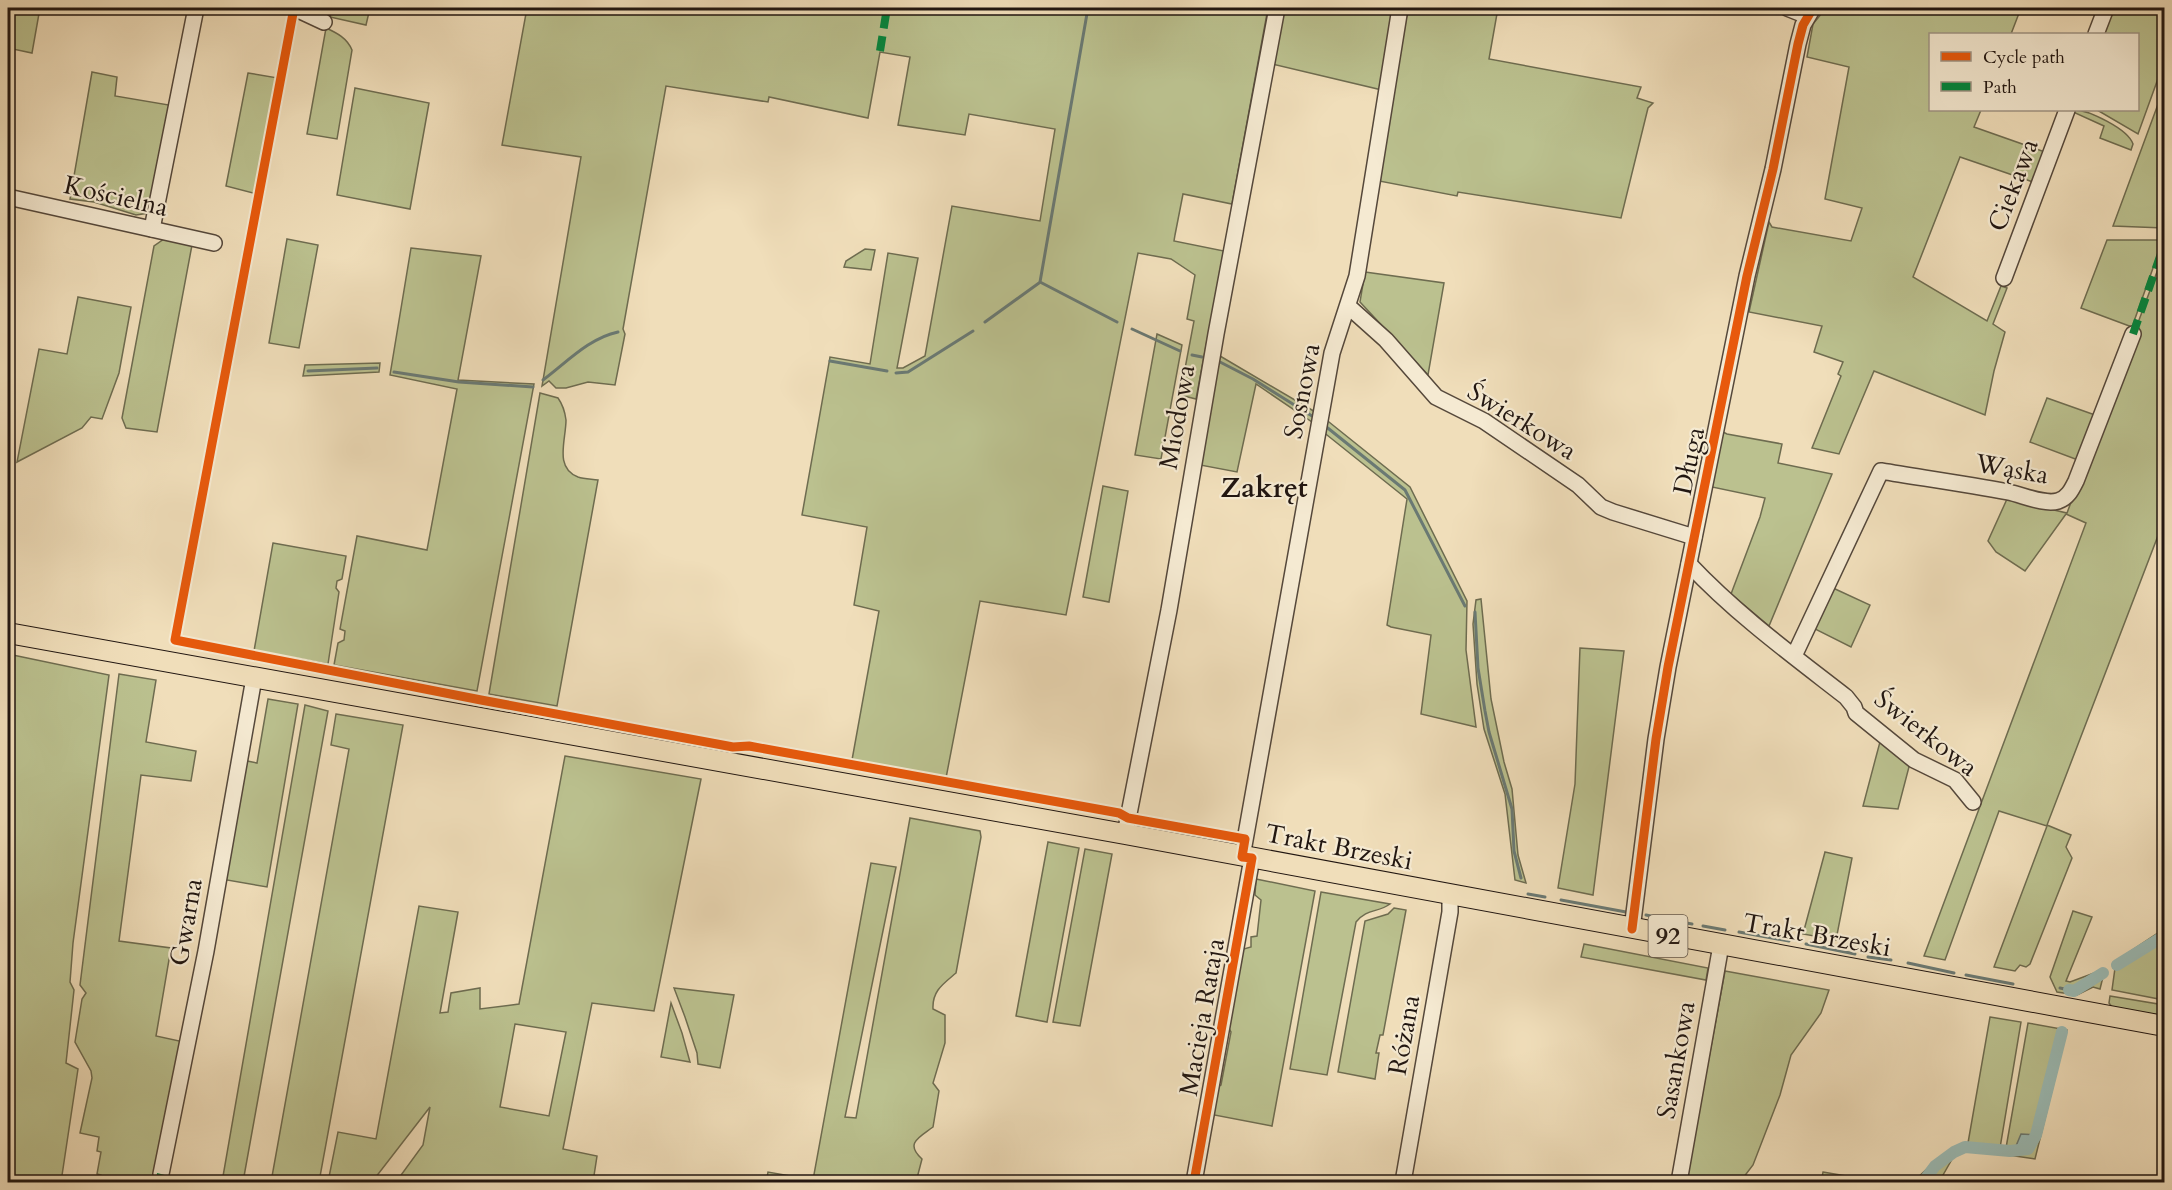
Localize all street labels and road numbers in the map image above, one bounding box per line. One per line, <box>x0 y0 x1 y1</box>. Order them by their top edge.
street label: Ciekawa <box>1979 134 2047 236</box>
street label: Kościelna <box>61 167 171 225</box>
street label: Sosnowa <box>1276 340 1328 442</box>
street label: Miodowa <box>1151 362 1203 472</box>
street label: Świerkowa <box>1461 374 1583 468</box>
street label: Długa <box>1665 424 1713 498</box>
street label: Wąska <box>1972 445 2051 493</box>
street label: Świerkowa <box>1867 681 1985 785</box>
street label: Trakt Brzeski <box>1262 816 1416 878</box>
street label: Gwarna <box>161 876 211 968</box>
street label: Trakt Brzeski <box>1740 905 1894 965</box>
road number: 92 <box>1648 915 1688 957</box>
street label: Macieja Rataja <box>1171 935 1233 1099</box>
street label: Różana <box>1380 992 1428 1078</box>
street label: Sasankowa <box>1648 998 1704 1122</box>

